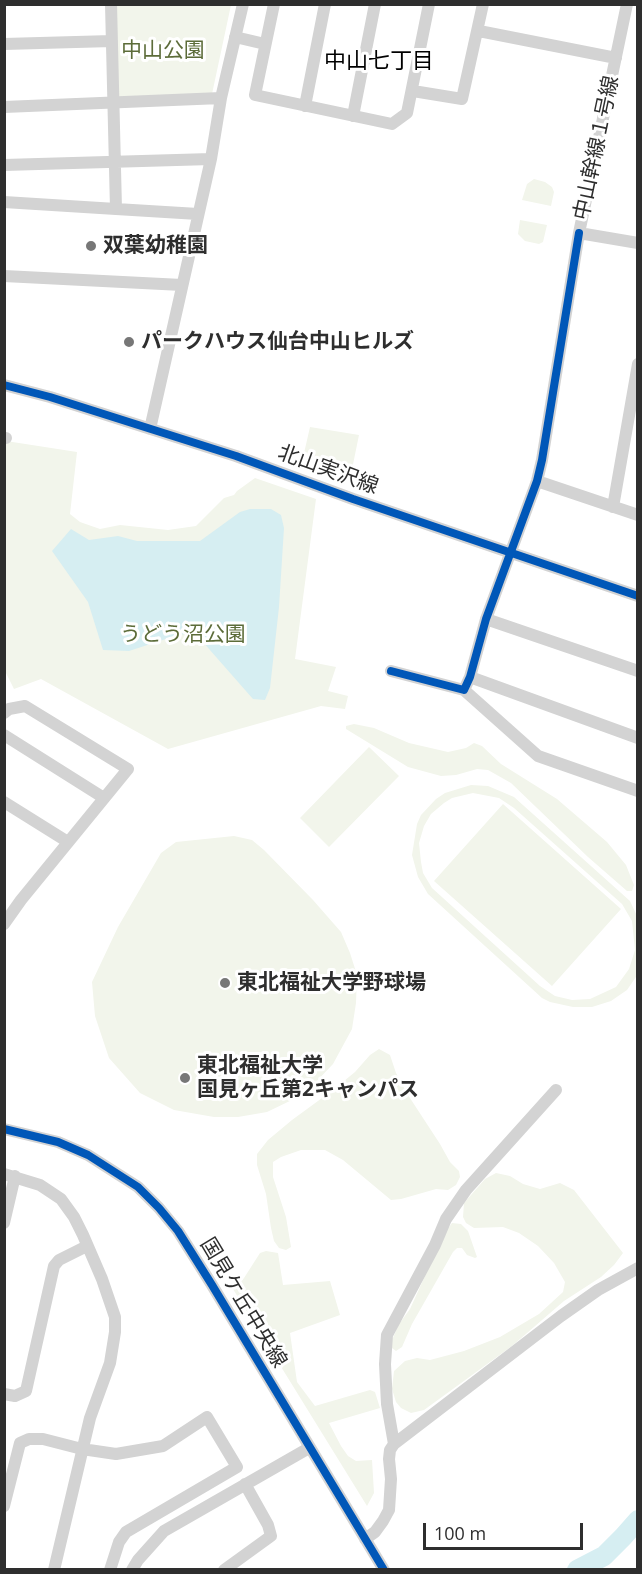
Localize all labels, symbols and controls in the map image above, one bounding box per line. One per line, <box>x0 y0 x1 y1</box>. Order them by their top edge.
park label: 中山公園 <box>121 38 205 64</box>
district label: 中山七丁目 <box>324 49 434 75</box>
street label: 中山幹線１号線 <box>569 73 625 223</box>
place label: 双葉幼稚園 <box>103 233 208 259</box>
marker: 双葉幼稚園 <box>84 239 98 253</box>
place label: パークハウス仙台中山ヒルズ <box>141 329 414 355</box>
marker: パークハウス仙台中山ヒルズ <box>122 335 136 349</box>
street label: 北山実沢線 <box>274 440 382 500</box>
park label: うどう沼公園 <box>120 622 246 648</box>
place label: 東北福祉大学野球場 <box>237 970 426 996</box>
marker: 東北福祉大学野球場 <box>218 976 232 990</box>
place label: 東北福祉大学 国見ヶ丘第2キャンパス <box>197 1053 419 1103</box>
marker: 東北福祉大学 国見ヶ丘第2キャンパス <box>178 1071 192 1085</box>
street label: 国見ケ丘中央線 <box>194 1234 292 1372</box>
scale bar <box>426 1511 586 1549</box>
text: 100 m <box>434 1521 486 1545</box>

